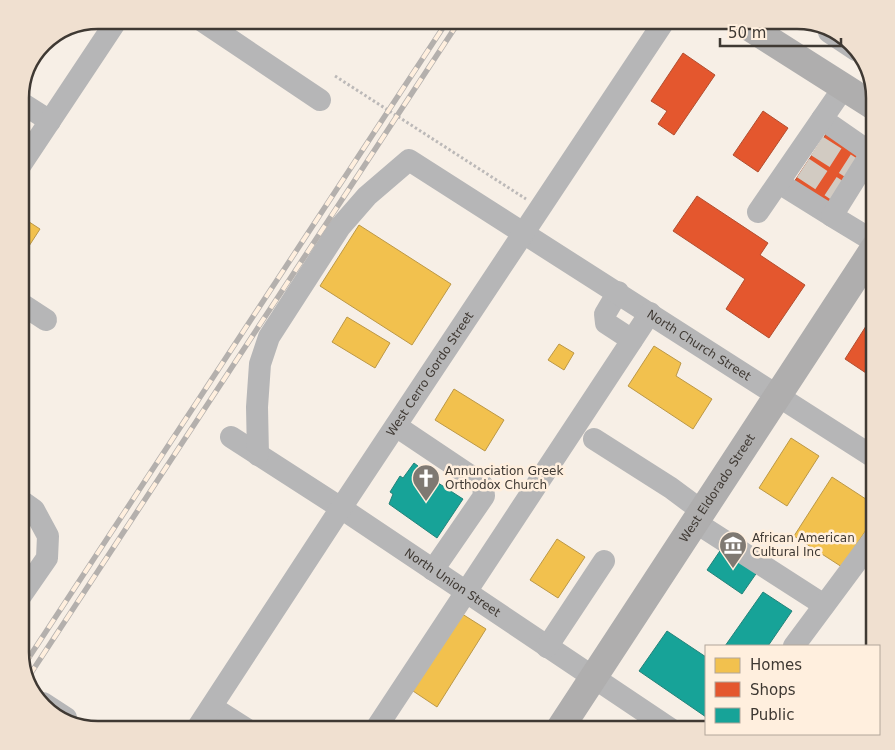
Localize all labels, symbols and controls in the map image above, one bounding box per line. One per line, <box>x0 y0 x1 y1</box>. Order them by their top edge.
scale bar <box>720 15 841 47</box>
text: 50 m <box>728 24 766 42</box>
street label: North Church Street <box>644 307 754 384</box>
street label: West Cerro Gordo Street <box>384 309 476 439</box>
street label: West Eldorado Street <box>677 431 758 545</box>
church icon: Annunciation Greek Orthodox Church <box>411 463 441 502</box>
place label: Annunciation Greek Orthodox Church <box>445 464 563 492</box>
museum icon: African American Cultural Inc <box>718 530 748 569</box>
place label: African American Cultural Inc <box>752 531 855 559</box>
street label: North Union Street <box>402 546 503 620</box>
legend <box>705 645 880 735</box>
text: Homes <box>750 656 802 674</box>
text: Shops <box>750 681 796 699</box>
text: Public <box>750 706 794 724</box>

